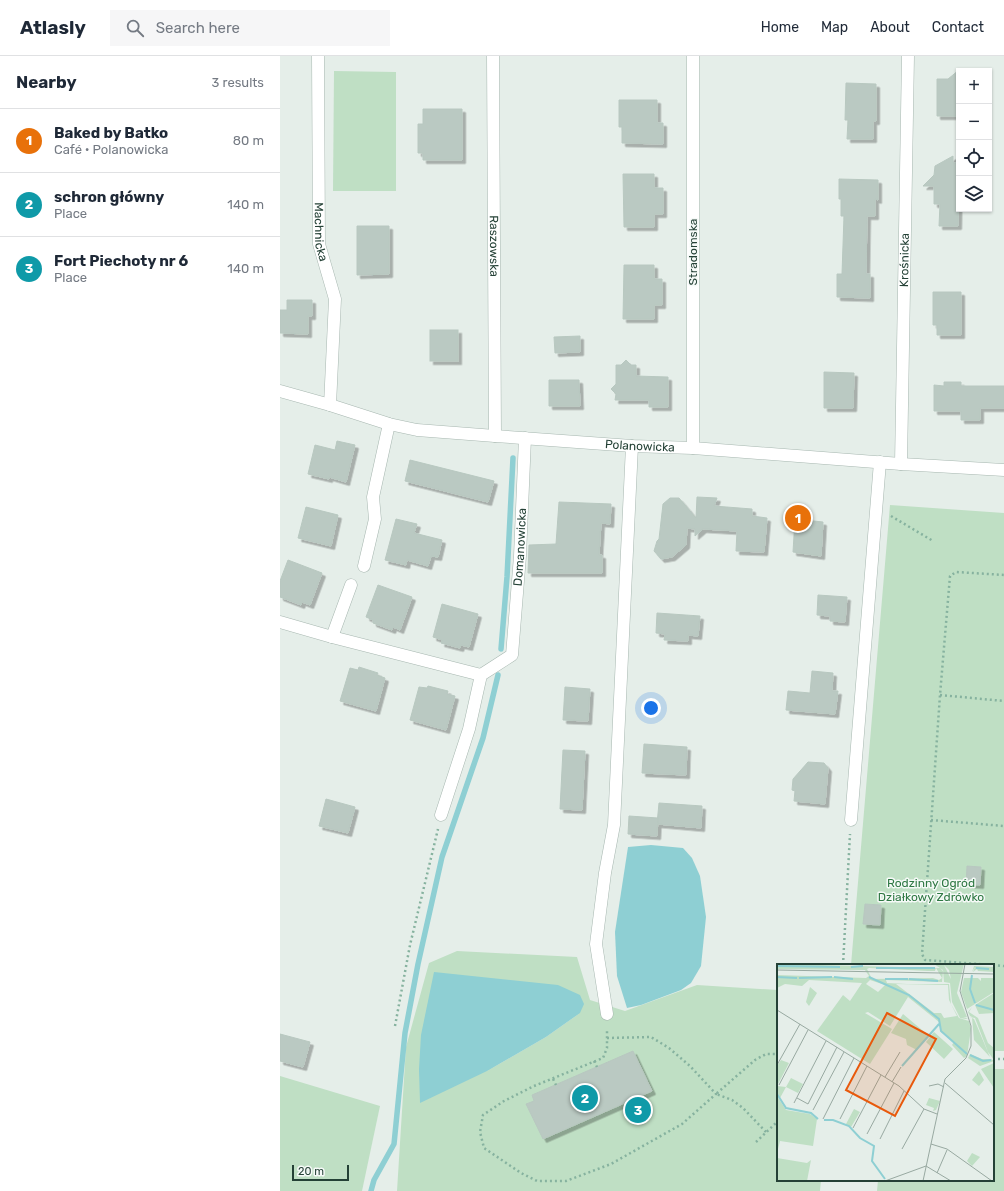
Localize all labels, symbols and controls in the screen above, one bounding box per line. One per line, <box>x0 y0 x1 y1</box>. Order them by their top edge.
search box <box>110 10 390 46</box>
text: Atlasly <box>20 16 86 39</box>
icon: search <box>124 17 146 39</box>
text: Search here <box>156 19 240 37</box>
text: Home <box>761 19 799 36</box>
text: Map <box>821 19 848 36</box>
text: About <box>870 19 910 36</box>
text: Contact <box>932 19 984 36</box>
map controls <box>956 68 992 212</box>
button: + <box>956 68 992 104</box>
text: Nearby <box>16 72 77 92</box>
text: 3 results <box>212 75 264 90</box>
button: − <box>956 104 992 140</box>
text: Baked by Batko <box>54 124 168 142</box>
text: 1 <box>26 133 32 148</box>
text: 80 m <box>233 133 264 148</box>
button: locate <box>956 140 992 176</box>
text: Café · Polanowicka <box>54 142 168 157</box>
button: layers <box>956 176 992 212</box>
text: schron główny <box>54 188 164 206</box>
text: 2 <box>25 197 33 212</box>
text: 140 m <box>227 197 264 212</box>
street label: Machnicka <box>312 202 331 263</box>
text: Place <box>54 206 87 221</box>
street label: Raszowska <box>487 215 501 277</box>
street label: Stradomska <box>686 219 700 285</box>
street label: Krośnicka <box>897 233 912 287</box>
text: Fort Piechoty nr 6 <box>54 252 188 270</box>
text: 3 <box>25 261 33 276</box>
text: 140 m <box>227 261 264 276</box>
text: Place <box>54 270 87 285</box>
street label: Polanowicka <box>604 437 675 454</box>
pin: 1 <box>785 503 811 533</box>
street label: Domanowicka <box>511 508 529 587</box>
your location <box>641 698 661 718</box>
park label: Rodzinny Ogród Działkowy Zdrówko <box>878 876 984 904</box>
inset map <box>777 964 994 1181</box>
pin: 2 <box>572 1083 598 1113</box>
pin: 3 <box>625 1095 651 1125</box>
scale bar <box>292 1163 349 1182</box>
text: 20 m <box>298 1165 324 1178</box>

